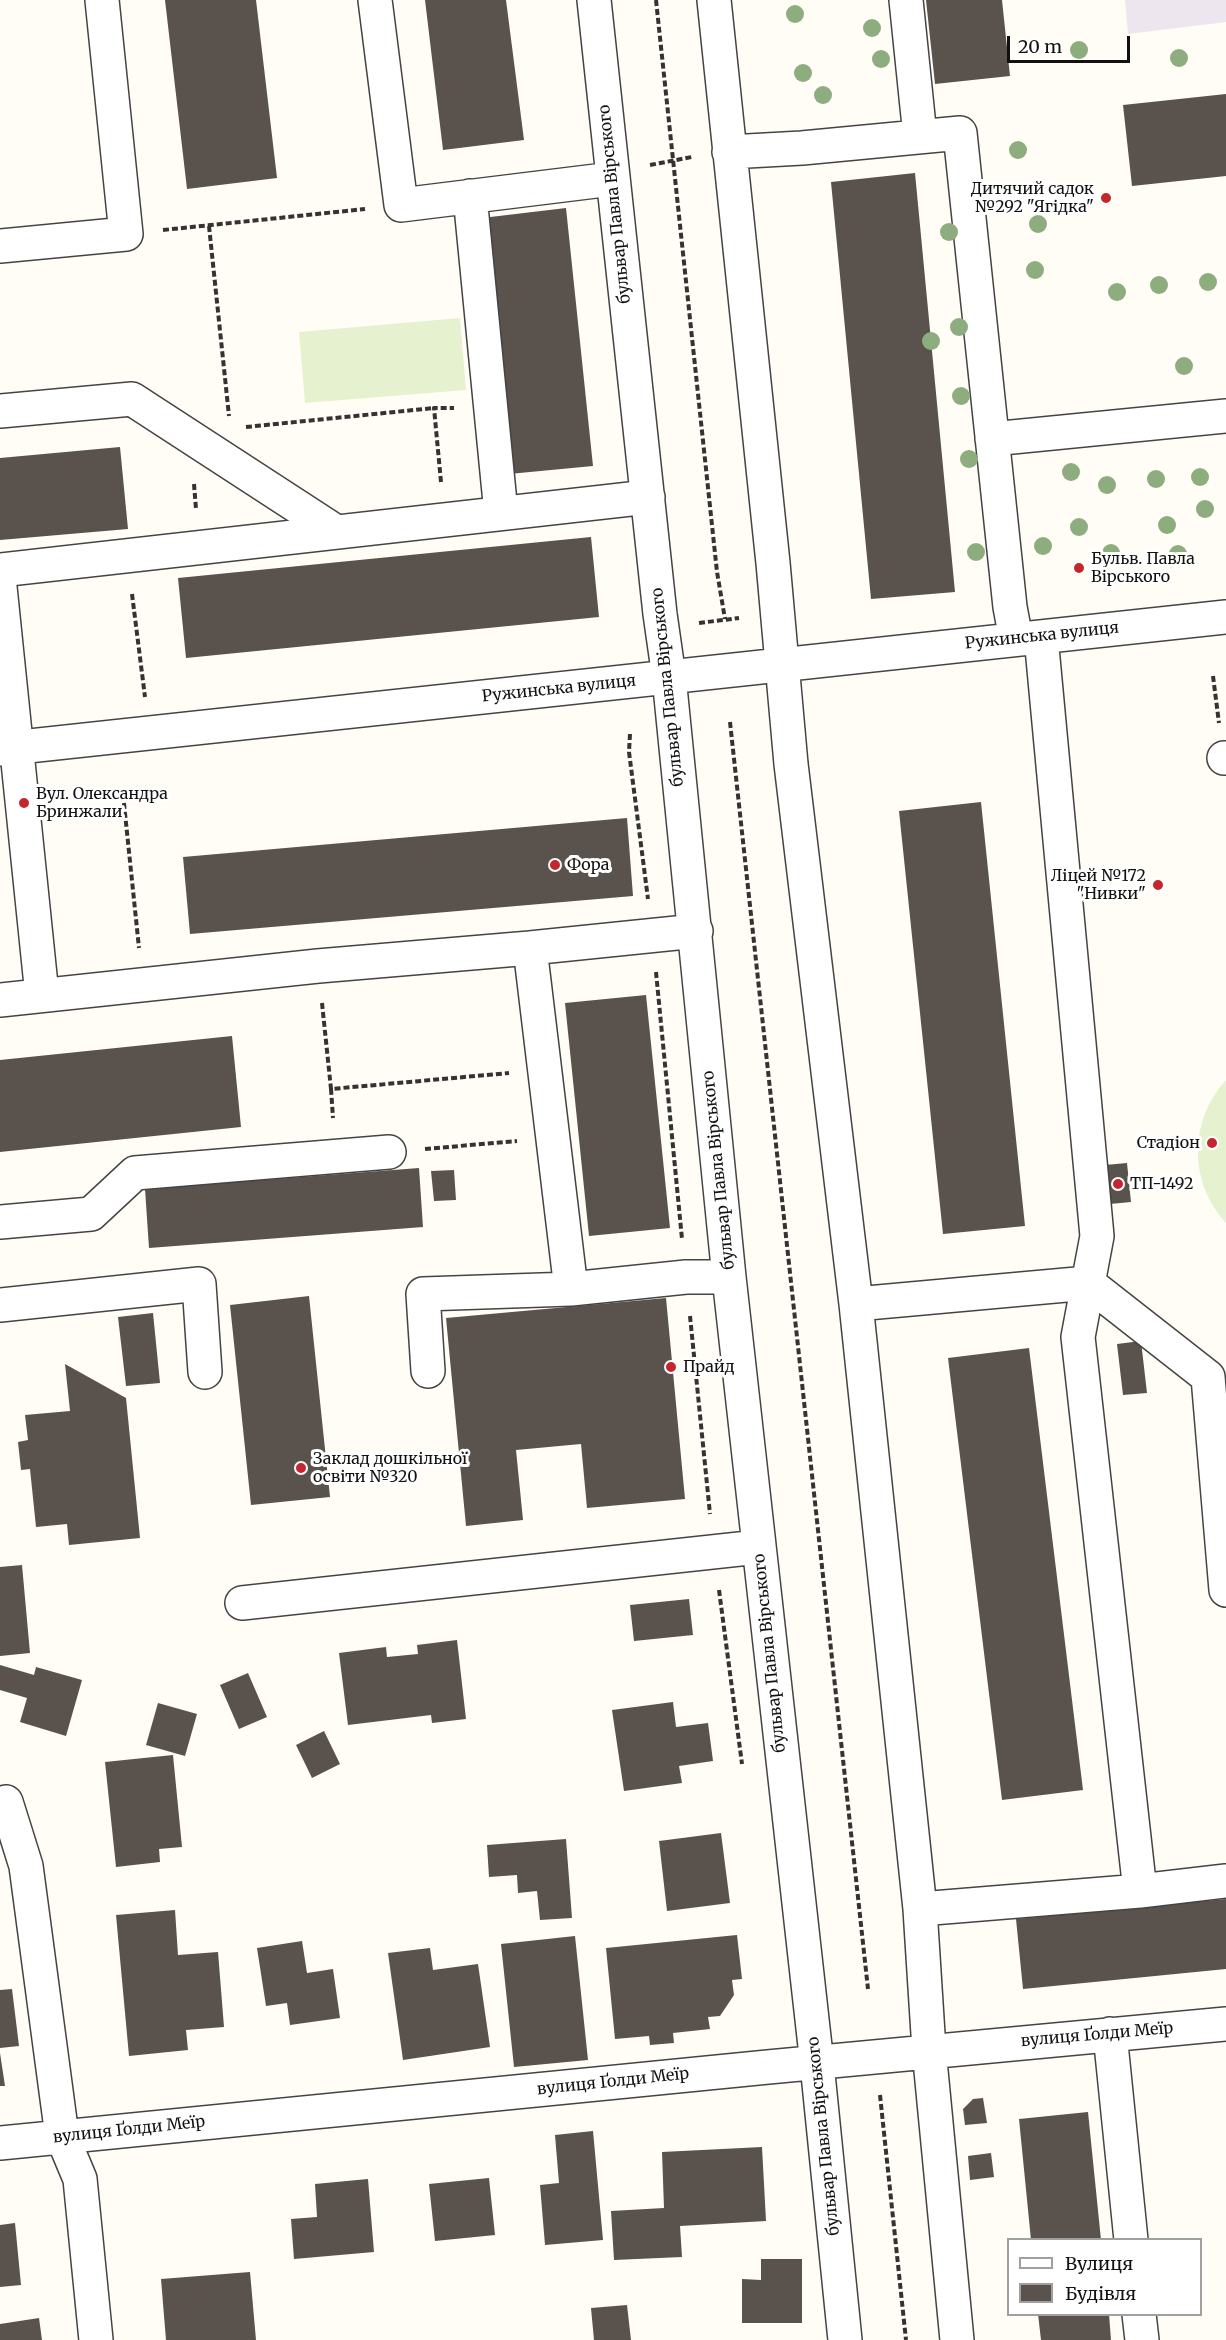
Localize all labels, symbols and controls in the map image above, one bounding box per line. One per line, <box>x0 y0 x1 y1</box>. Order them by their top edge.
scale bar <box>1010 24 1133 62</box>
text: 20 m <box>1018 35 1062 58</box>
street label: бульвар Павла Вірського <box>595 104 635 304</box>
place label: Дитячий садок №292 "Ягідка" <box>971 179 1094 217</box>
marker: Дитячий садок №292 "Ягідка" <box>1099 191 1113 205</box>
place label: Бульв. Павла Вірського <box>1091 549 1195 587</box>
marker: Бульв. Павла Вірського <box>1072 561 1086 575</box>
street label: бульвар Павла Вірського <box>648 587 688 787</box>
street label: Ружинська вулиця <box>964 618 1120 654</box>
street label: Ружинська вулиця <box>481 671 637 707</box>
place label: Вул. Олександра Бринжали <box>36 784 168 822</box>
marker: Вул. Олександра Бринжали <box>17 796 31 810</box>
place label: Фора <box>567 855 609 875</box>
marker: Фора <box>548 858 562 872</box>
place label: Ліцей №172 "Нивки" <box>1051 866 1146 904</box>
marker: Ліцей №172 "Нивки" <box>1151 878 1165 892</box>
street label: бульвар Павла Вірського <box>699 1070 739 1270</box>
place label: Стадіон <box>1137 1133 1200 1153</box>
marker: Стадіон <box>1205 1136 1219 1150</box>
place label: ТП-1492 <box>1130 1174 1193 1194</box>
marker: ТП-1492 <box>1111 1177 1125 1191</box>
place label: Прайд <box>683 1357 735 1377</box>
marker: Прайд <box>664 1360 678 1374</box>
place label: Заклад дошкільної освіти №320 <box>313 1449 467 1487</box>
marker: Заклад дошкільної освіти №320 <box>294 1461 308 1475</box>
street label: бульвар Павла Вірського <box>750 1553 790 1753</box>
street label: вулиця Ґолди Меїр <box>1020 2019 1174 2051</box>
street label: бульвар Павла Вірського <box>804 2036 844 2236</box>
street label: вулиця Ґолди Меїр <box>536 2064 690 2100</box>
street label: вулиця Ґолди Меїр <box>52 2112 206 2148</box>
legend <box>1007 2238 1202 2316</box>
text: Вулиця <box>1065 2252 1133 2275</box>
text: Будівля <box>1065 2282 1136 2305</box>

